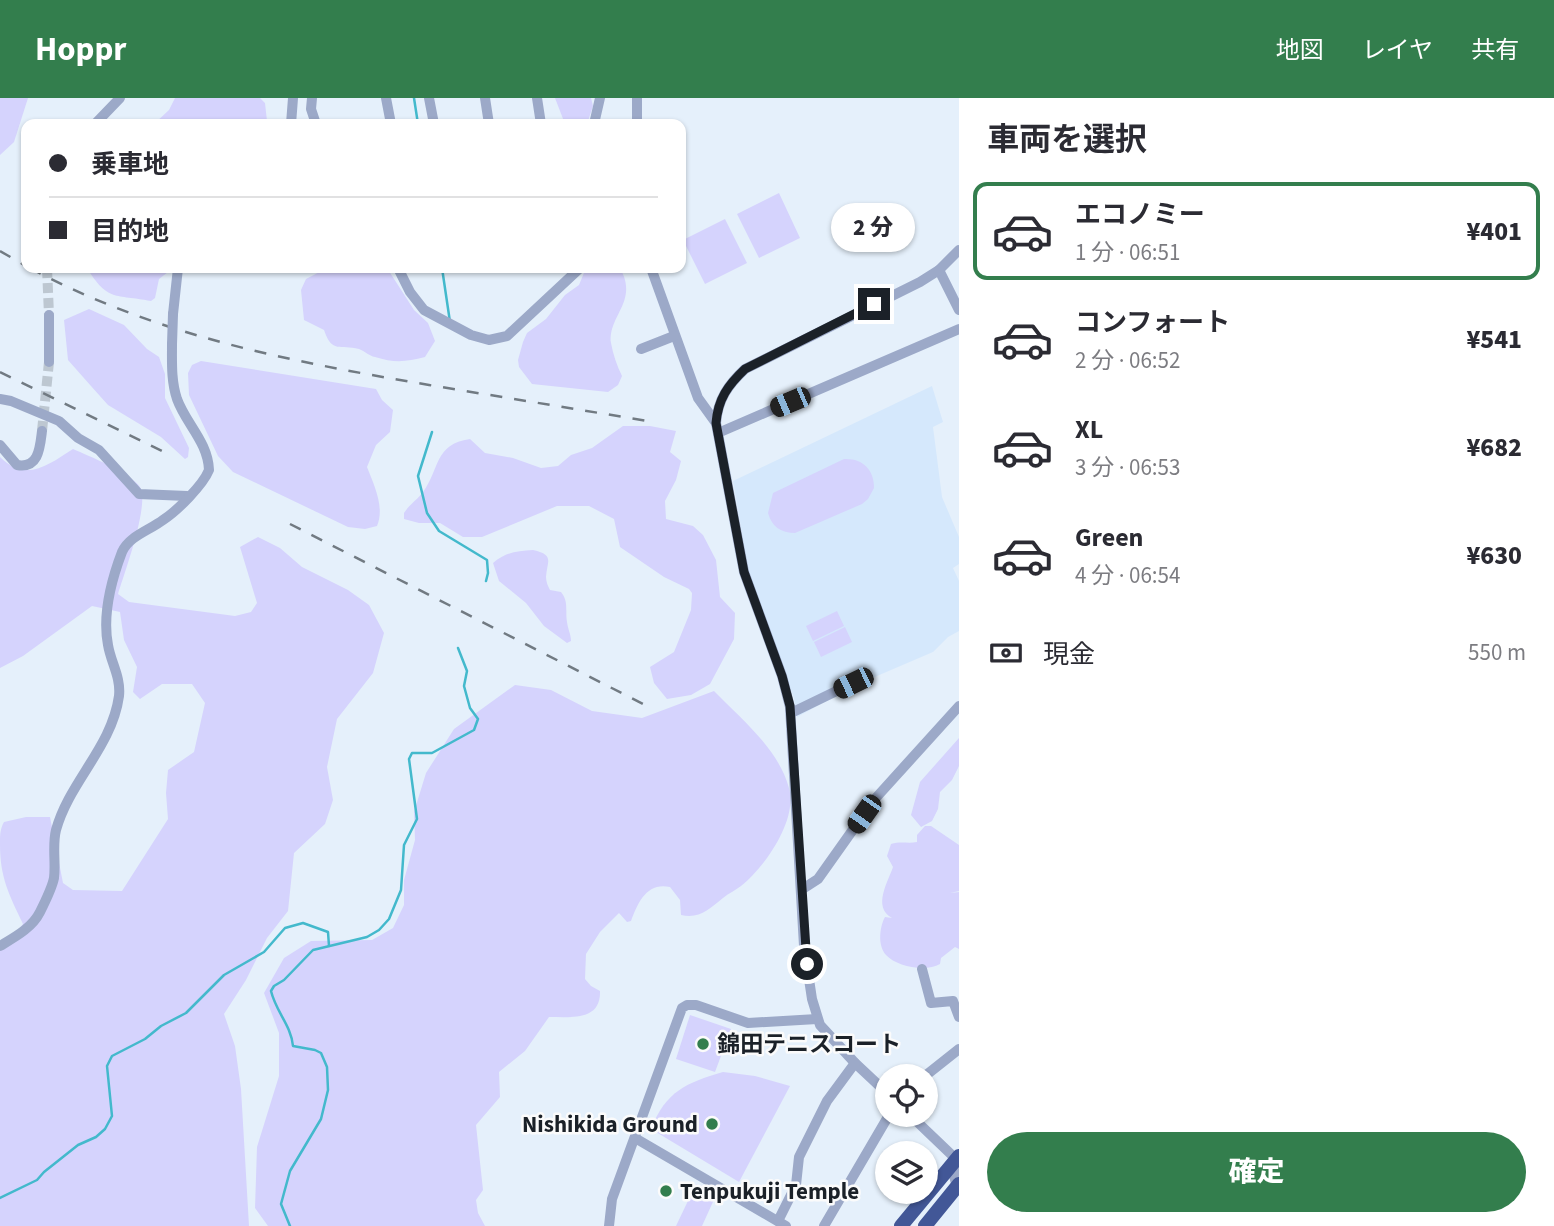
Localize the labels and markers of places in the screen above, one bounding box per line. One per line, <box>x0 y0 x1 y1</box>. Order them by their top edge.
place label: 錦田テニスコート <box>717 1028 901 1061</box>
marker: 錦田テニスコート <box>695 1036 711 1052</box>
place label: Nishikida Ground <box>522 1108 698 1141</box>
marker: Nishikida Ground <box>704 1116 720 1132</box>
place label: Tenpukuji Temple <box>680 1175 859 1208</box>
marker: Tenpukuji Temple <box>658 1183 674 1199</box>

